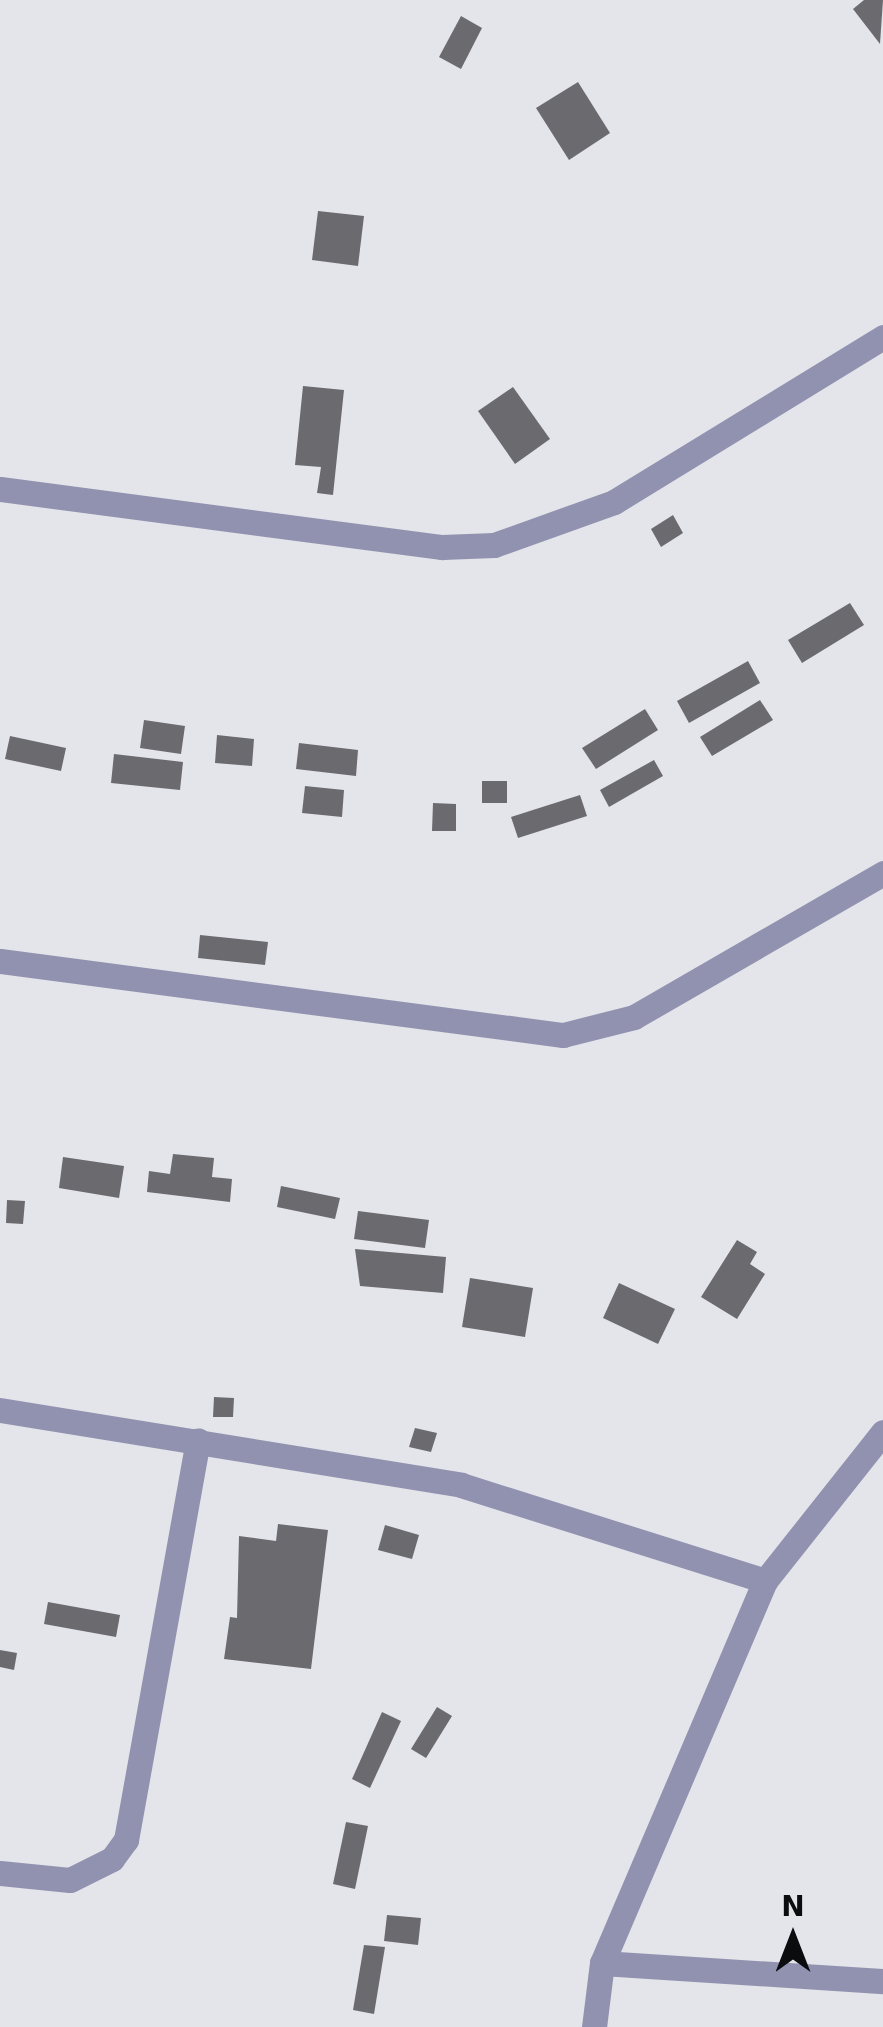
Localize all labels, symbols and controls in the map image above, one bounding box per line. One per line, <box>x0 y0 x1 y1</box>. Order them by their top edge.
north arrow <box>743 1887 843 1987</box>
text: N <box>781 1890 805 1923</box>

